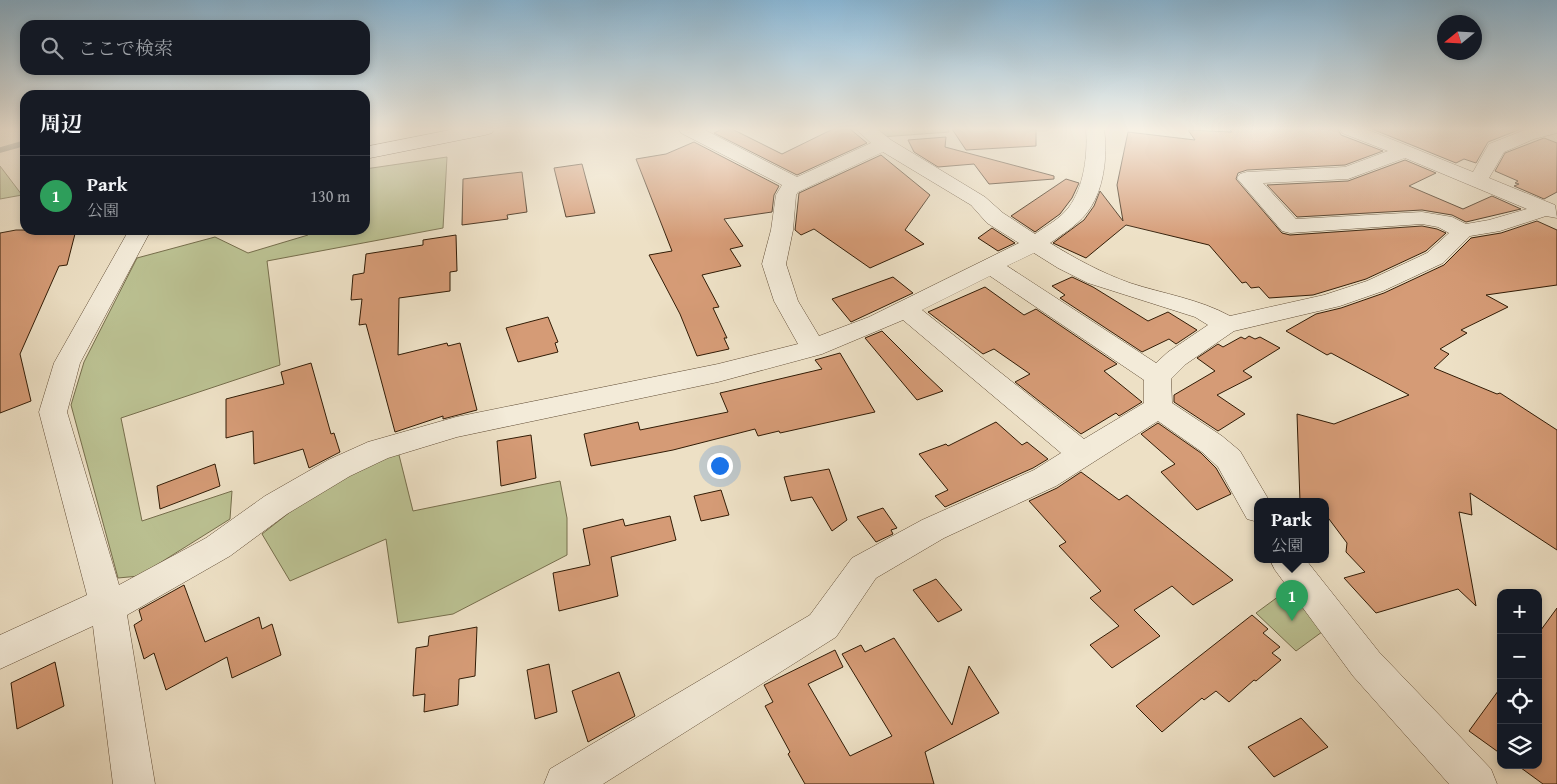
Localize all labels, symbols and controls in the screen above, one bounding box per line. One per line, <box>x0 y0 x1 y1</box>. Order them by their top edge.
north arrow <box>1437 15 1482 60</box>
search box <box>20 20 370 75</box>
icon: search <box>38 34 66 62</box>
text: ここで検索 <box>78 34 173 62</box>
text: 周辺 <box>40 108 82 139</box>
text: Park <box>87 170 127 198</box>
text: 1 <box>52 184 60 208</box>
text: 130 m <box>310 184 350 208</box>
text: 公園 <box>87 198 119 222</box>
your location <box>707 453 733 479</box>
popup <box>1254 498 1329 563</box>
text: Park <box>1271 505 1312 533</box>
text: 公園 <box>1271 533 1303 557</box>
pin: 1 <box>1276 580 1308 621</box>
map controls <box>1497 589 1542 769</box>
button: + <box>1497 589 1542 634</box>
button: − <box>1497 634 1542 679</box>
button: locate <box>1497 679 1542 724</box>
button: layers <box>1497 724 1542 769</box>

